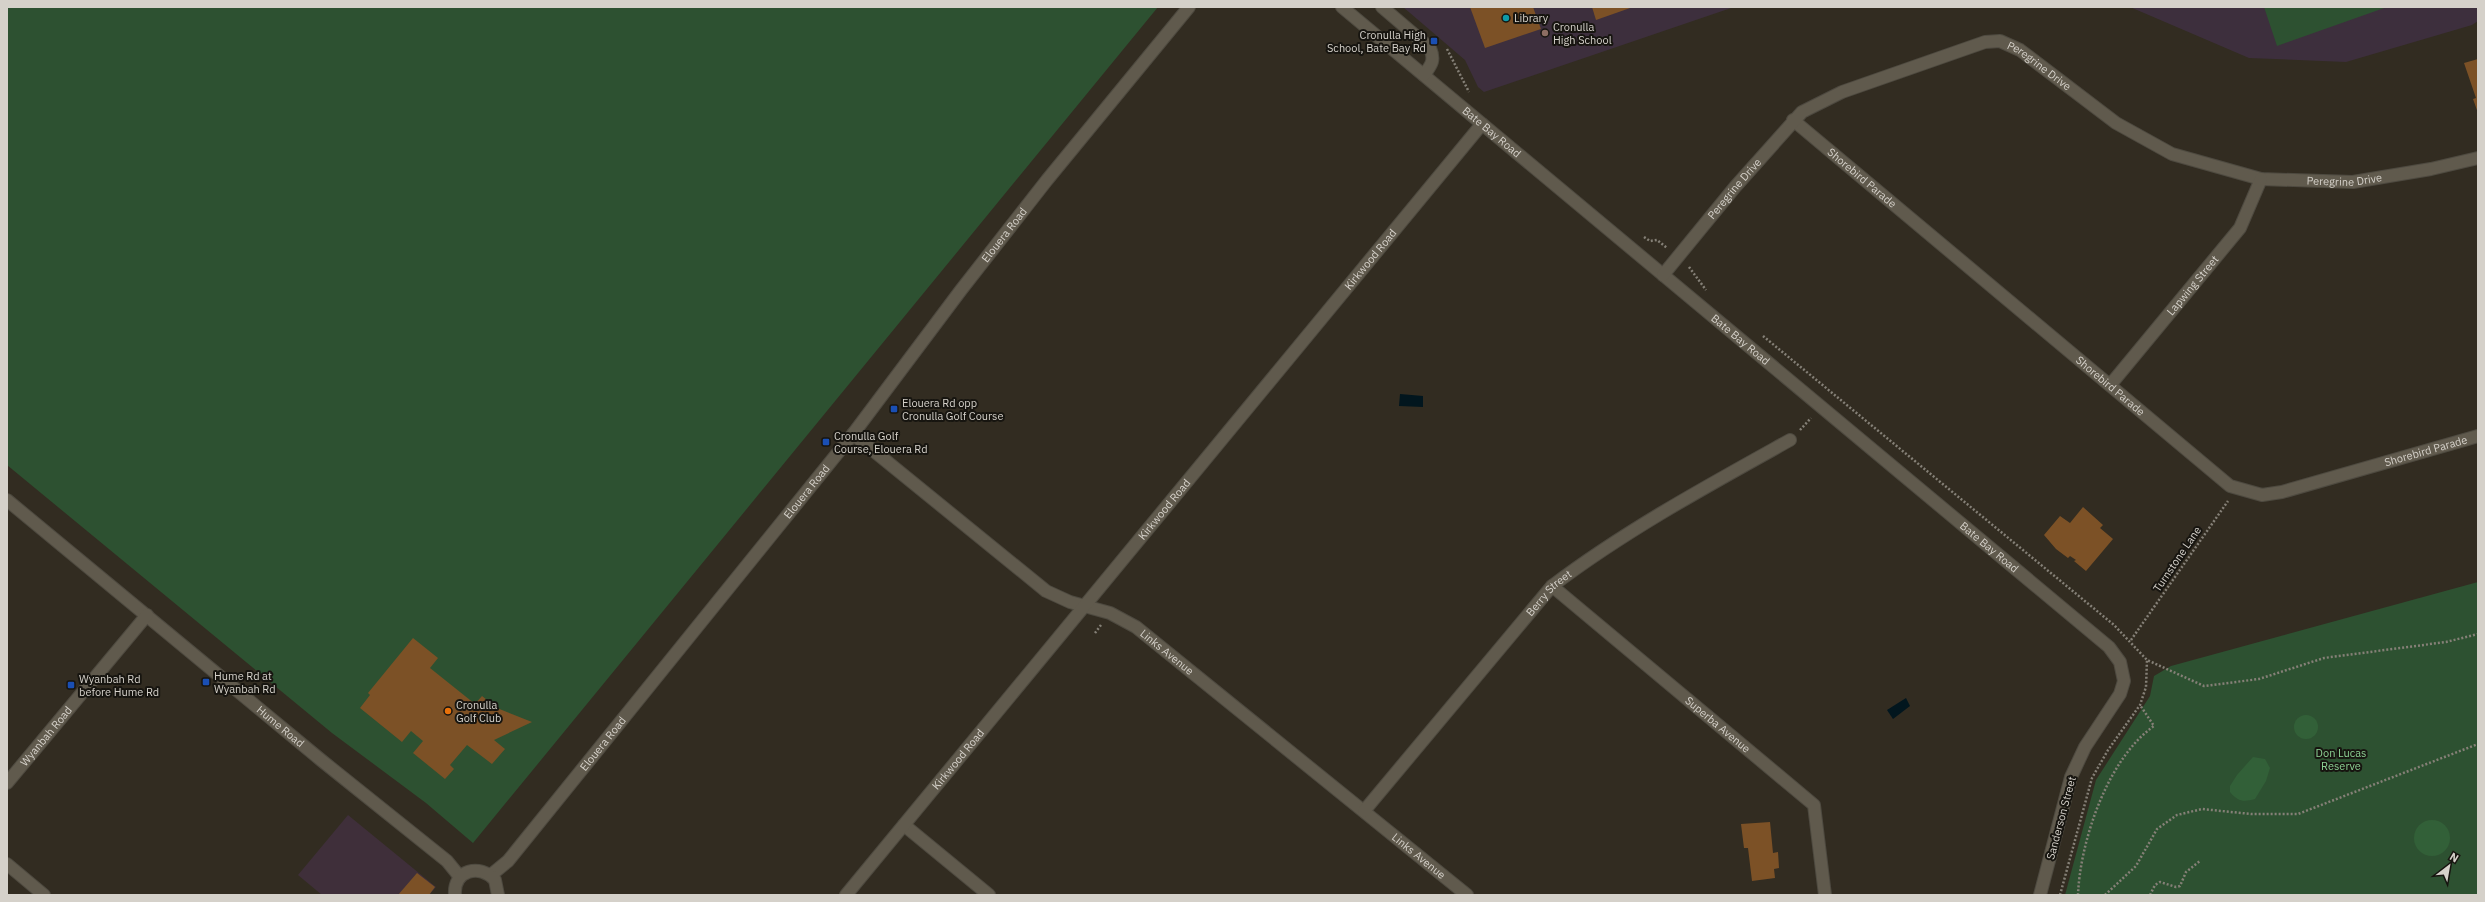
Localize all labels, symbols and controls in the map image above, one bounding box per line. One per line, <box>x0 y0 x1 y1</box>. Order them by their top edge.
place label: Library <box>1514 11 1549 25</box>
marker: Library <box>1501 13 1511 23</box>
place label: Cronulla High School <box>1553 20 1612 47</box>
place label: Cronulla High School, Bate Bay Rd <box>1327 28 1426 55</box>
marker: Cronulla High School <box>1540 28 1550 38</box>
marker: Cronulla High School, Bate Bay Rd <box>1429 36 1439 46</box>
street label: Peregrine Drive <box>2005 38 2074 93</box>
street label: Bate Bay Road <box>1460 103 1524 160</box>
street label: Shorebird Parade <box>1825 145 1899 211</box>
street label: Peregrine Drive <box>1705 155 1764 222</box>
street label: Peregrine Drive <box>2306 170 2383 189</box>
street label: Elouera Road <box>978 205 1030 265</box>
street label: Kirkwood Road <box>1341 226 1399 293</box>
street label: Lapwing Street <box>2164 252 2222 318</box>
street label: Bate Bay Road <box>1708 311 1773 368</box>
street label: Shorebird Parade <box>2073 353 2148 419</box>
place label: Elouera Rd opp Cronulla Golf Course <box>902 396 1004 423</box>
marker: Elouera Rd opp Cronulla Golf Course <box>889 404 899 414</box>
place label: Cronulla Golf Course, Elouera Rd <box>834 429 928 456</box>
street label: Shorebird Parade <box>2383 432 2469 469</box>
marker: Cronulla Golf Course, Elouera Rd <box>821 437 831 447</box>
street label: Elouera Road <box>780 462 833 521</box>
street label: Kirkwood Road <box>1135 476 1193 543</box>
street label: Bate Bay Road <box>1957 519 2021 576</box>
street label: Turnstone Lane <box>2150 524 2204 594</box>
street label: Berry Street <box>1523 567 1574 619</box>
street label: Links Avenue <box>1137 626 1197 678</box>
place label: Hume Rd at Wyanbah Rd <box>214 669 276 696</box>
place label: Wyanbah Rd before Hume Rd <box>79 672 159 699</box>
marker: Hume Rd at Wyanbah Rd <box>201 677 211 687</box>
marker: Wyanbah Rd before Hume Rd <box>66 680 76 690</box>
street label: Superba Avenue <box>1682 693 1753 756</box>
place label: Cronulla Golf Club <box>456 698 501 725</box>
street label: Wyanbah Road <box>17 703 75 769</box>
street label: Hume Road <box>254 703 307 750</box>
marker: Cronulla Golf Club <box>443 706 453 716</box>
street label: Elouera Road <box>577 714 629 774</box>
street label: Kirkwood Road <box>929 726 987 792</box>
park label: Don Lucas Reserve <box>2316 746 2366 773</box>
street label: Sanderson Street <box>2043 775 2079 861</box>
street label: Links Avenue <box>1389 830 1448 882</box>
north arrow <box>2429 846 2469 886</box>
text: N <box>2447 849 2461 865</box>

